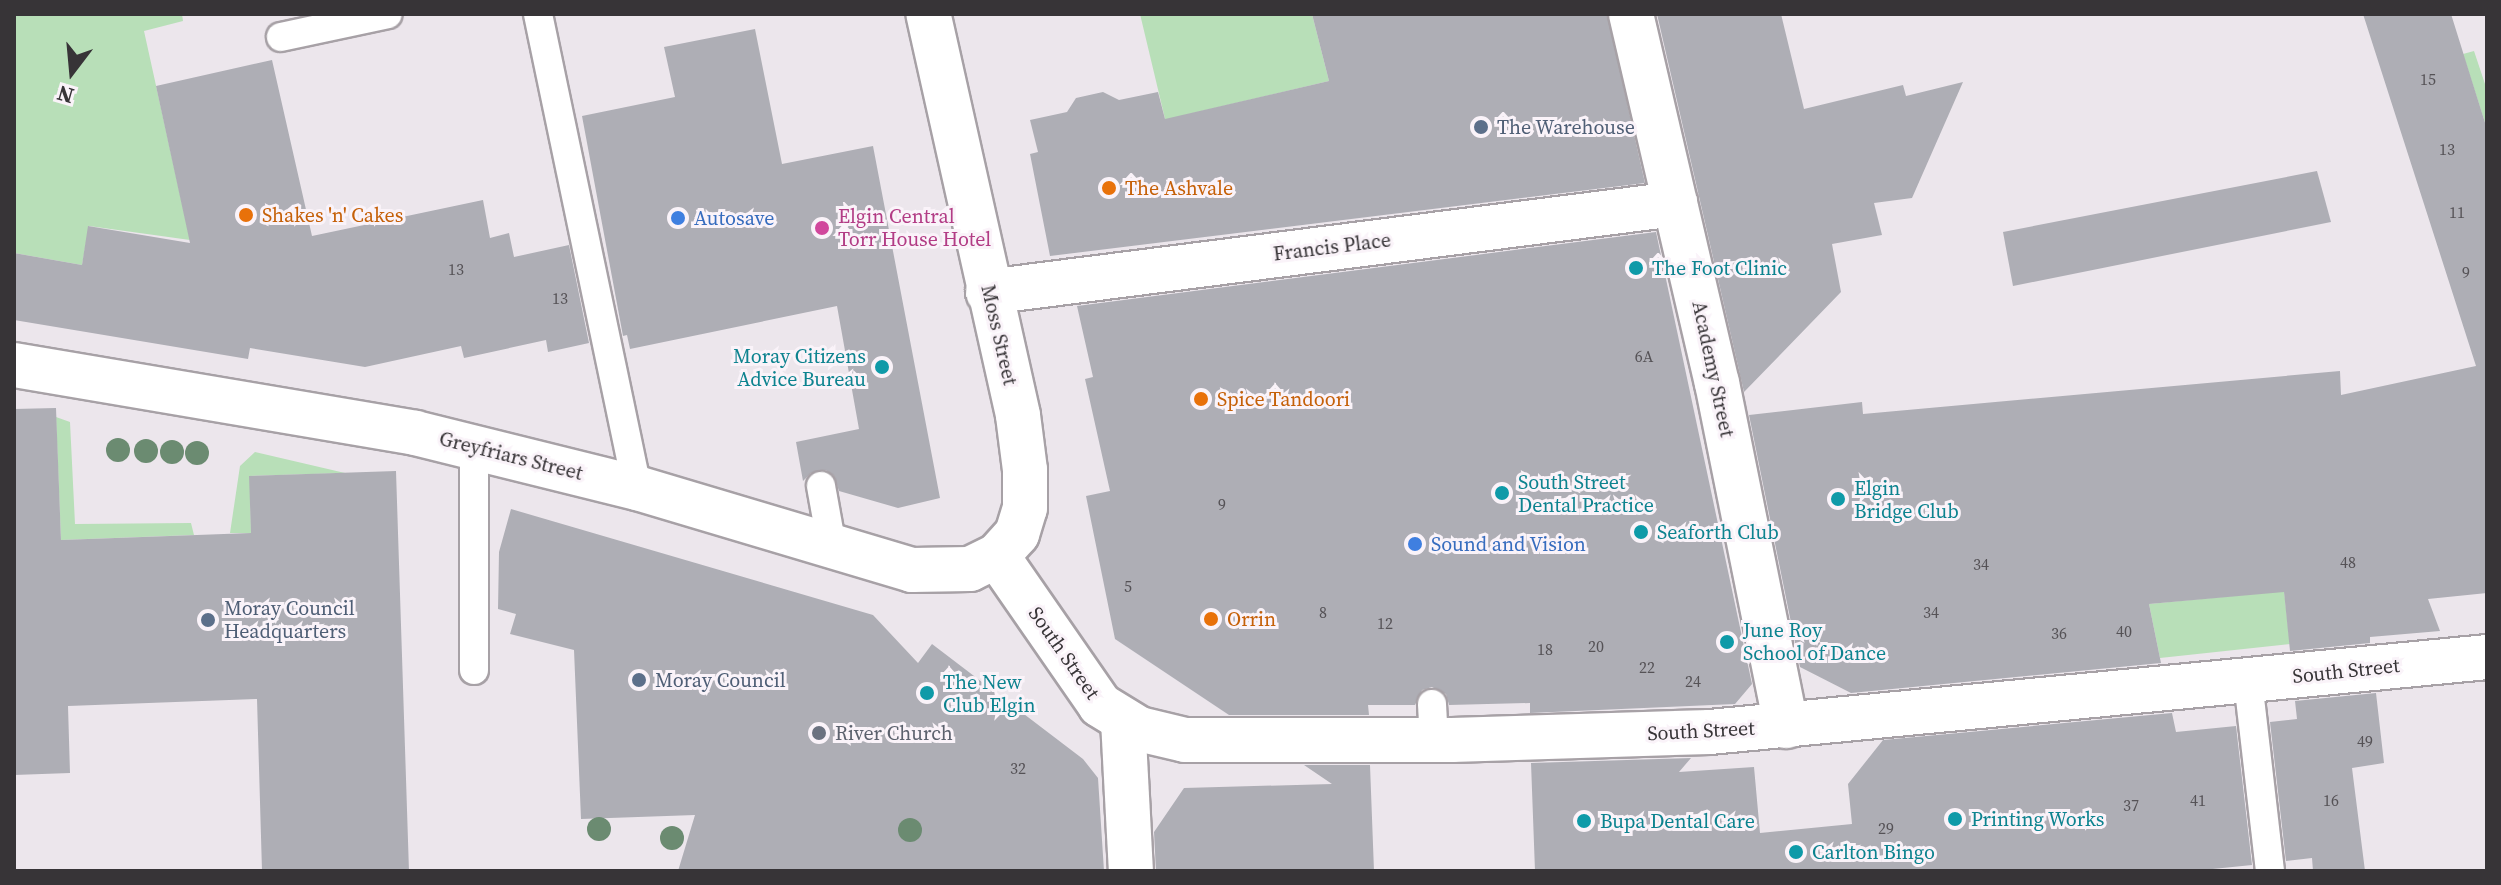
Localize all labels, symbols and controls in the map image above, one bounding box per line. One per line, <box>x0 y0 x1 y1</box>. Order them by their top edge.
north arrow <box>32 32 112 112</box>
house number: 15 <box>2420 69 2436 89</box>
text: N <box>54 78 77 112</box>
place label: The Warehouse <box>1497 115 1635 139</box>
marker: The Warehouse <box>1472 118 1490 136</box>
house number: 13 <box>2439 139 2455 159</box>
place label: The Ashvale <box>1125 176 1233 200</box>
marker: The Ashvale <box>1100 179 1118 197</box>
house number: 11 <box>2449 202 2465 222</box>
place label: Shakes 'n' Cakes <box>262 203 403 227</box>
place label: Elgin Central Torr House Hotel <box>838 204 991 251</box>
marker: Shakes 'n' Cakes <box>237 206 255 224</box>
place label: Autosave <box>694 206 774 230</box>
marker: Autosave <box>669 209 687 227</box>
marker: Elgin Central Torr House Hotel <box>813 219 831 237</box>
street label: Francis Place <box>1272 228 1392 266</box>
place label: The Foot Clinic <box>1652 256 1787 280</box>
house number: 13 <box>448 259 464 279</box>
marker: The Foot Clinic <box>1627 259 1645 277</box>
house number: 9 <box>2462 262 2470 282</box>
street label: Moss Street <box>976 282 1022 388</box>
house number: 13 <box>552 288 568 308</box>
street label: Academy Street <box>1687 299 1739 439</box>
place label: Moray Citizens Advice Bureau <box>733 344 866 391</box>
house number: 6A <box>1635 346 1653 366</box>
marker: Moray Citizens Advice Bureau <box>873 358 891 376</box>
place label: Spice Tandoori <box>1217 387 1350 411</box>
marker: Spice Tandoori <box>1192 390 1210 408</box>
street label: Greyfriars Street <box>437 427 585 485</box>
place label: South Street Dental Practice <box>1518 470 1654 517</box>
place label: Elgin Bridge Club <box>1854 476 1959 523</box>
marker: South Street Dental Practice <box>1493 484 1511 502</box>
marker: Elgin Bridge Club <box>1829 490 1847 508</box>
house number: 9 <box>1218 494 1226 514</box>
place label: Seaforth Club <box>1657 520 1779 544</box>
marker: Seaforth Club <box>1632 523 1650 541</box>
place label: Sound and Vision <box>1431 532 1587 556</box>
marker: Sound and Vision <box>1406 535 1424 553</box>
house number: 48 <box>2340 552 2356 572</box>
house number: 34 <box>1973 554 1989 574</box>
house number: 5 <box>1124 576 1132 596</box>
place label: Moray Council Headquarters <box>224 596 355 643</box>
street label: South Street <box>1023 602 1105 704</box>
house number: 8 <box>1319 602 1327 622</box>
house number: 34 <box>1923 602 1939 622</box>
place label: Orrin <box>1227 607 1276 631</box>
marker: Orrin <box>1202 610 1220 628</box>
marker: Moray Council Headquarters <box>199 611 217 629</box>
house number: 12 <box>1377 613 1393 633</box>
place label: June Roy School of Dance <box>1743 618 1886 665</box>
house number: 40 <box>2116 621 2132 641</box>
house number: 36 <box>2051 623 2067 643</box>
marker: June Roy School of Dance <box>1718 633 1736 651</box>
house number: 20 <box>1588 636 1604 656</box>
house number: 18 <box>1537 639 1553 659</box>
street label: South Street <box>2291 653 2401 689</box>
house number: 22 <box>1639 657 1655 677</box>
place label: Moray Council <box>655 668 786 692</box>
place label: The New Club Elgin <box>943 670 1035 717</box>
marker: Moray Council <box>630 671 648 689</box>
house number: 24 <box>1685 671 1701 691</box>
marker: The New Club Elgin <box>918 684 936 702</box>
street label: South Street <box>1647 716 1755 746</box>
place label: River Church <box>835 721 953 745</box>
marker: River Church <box>810 724 828 742</box>
house number: 49 <box>2357 731 2373 751</box>
house number: 32 <box>1010 758 1026 778</box>
house number: 41 <box>2190 790 2206 810</box>
house number: 16 <box>2323 790 2339 810</box>
house number: 37 <box>2123 795 2139 815</box>
place label: Printing Works <box>1971 807 2105 831</box>
place label: Bupa Dental Care <box>1600 809 1755 833</box>
marker: Printing Works <box>1946 810 1964 828</box>
marker: Bupa Dental Care <box>1575 812 1593 830</box>
house number: 29 <box>1878 818 1894 838</box>
place label: Carlton Bingo <box>1812 840 1935 864</box>
marker: Carlton Bingo <box>1787 843 1805 861</box>

